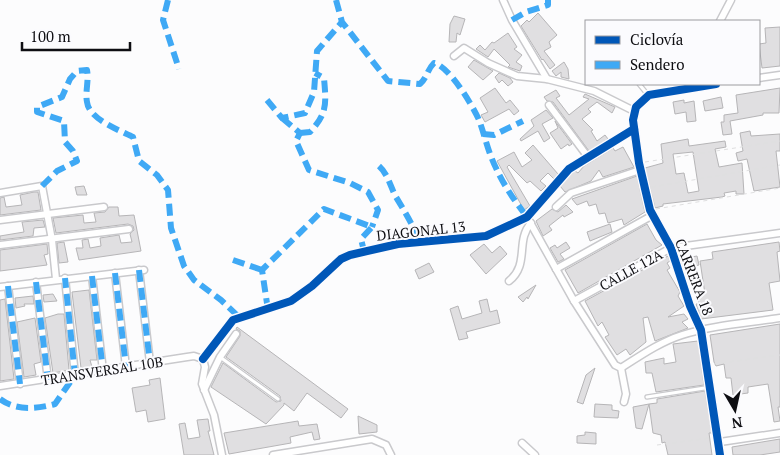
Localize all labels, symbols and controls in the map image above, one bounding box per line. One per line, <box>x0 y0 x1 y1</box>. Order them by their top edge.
scale bar <box>22 20 130 52</box>
legend <box>585 20 760 85</box>
text: 100 m <box>30 26 71 46</box>
text: Ciclovía <box>630 29 684 49</box>
text: Sendero <box>630 54 684 74</box>
street label: DIAGONAL 13 <box>375 216 466 245</box>
street label: CARRERA 18 <box>671 236 718 318</box>
street label: CALLE 12A <box>596 244 666 295</box>
street label: TRANSVERSAL 10B <box>40 351 164 390</box>
north arrow <box>710 385 760 435</box>
text: N <box>730 413 744 434</box>

